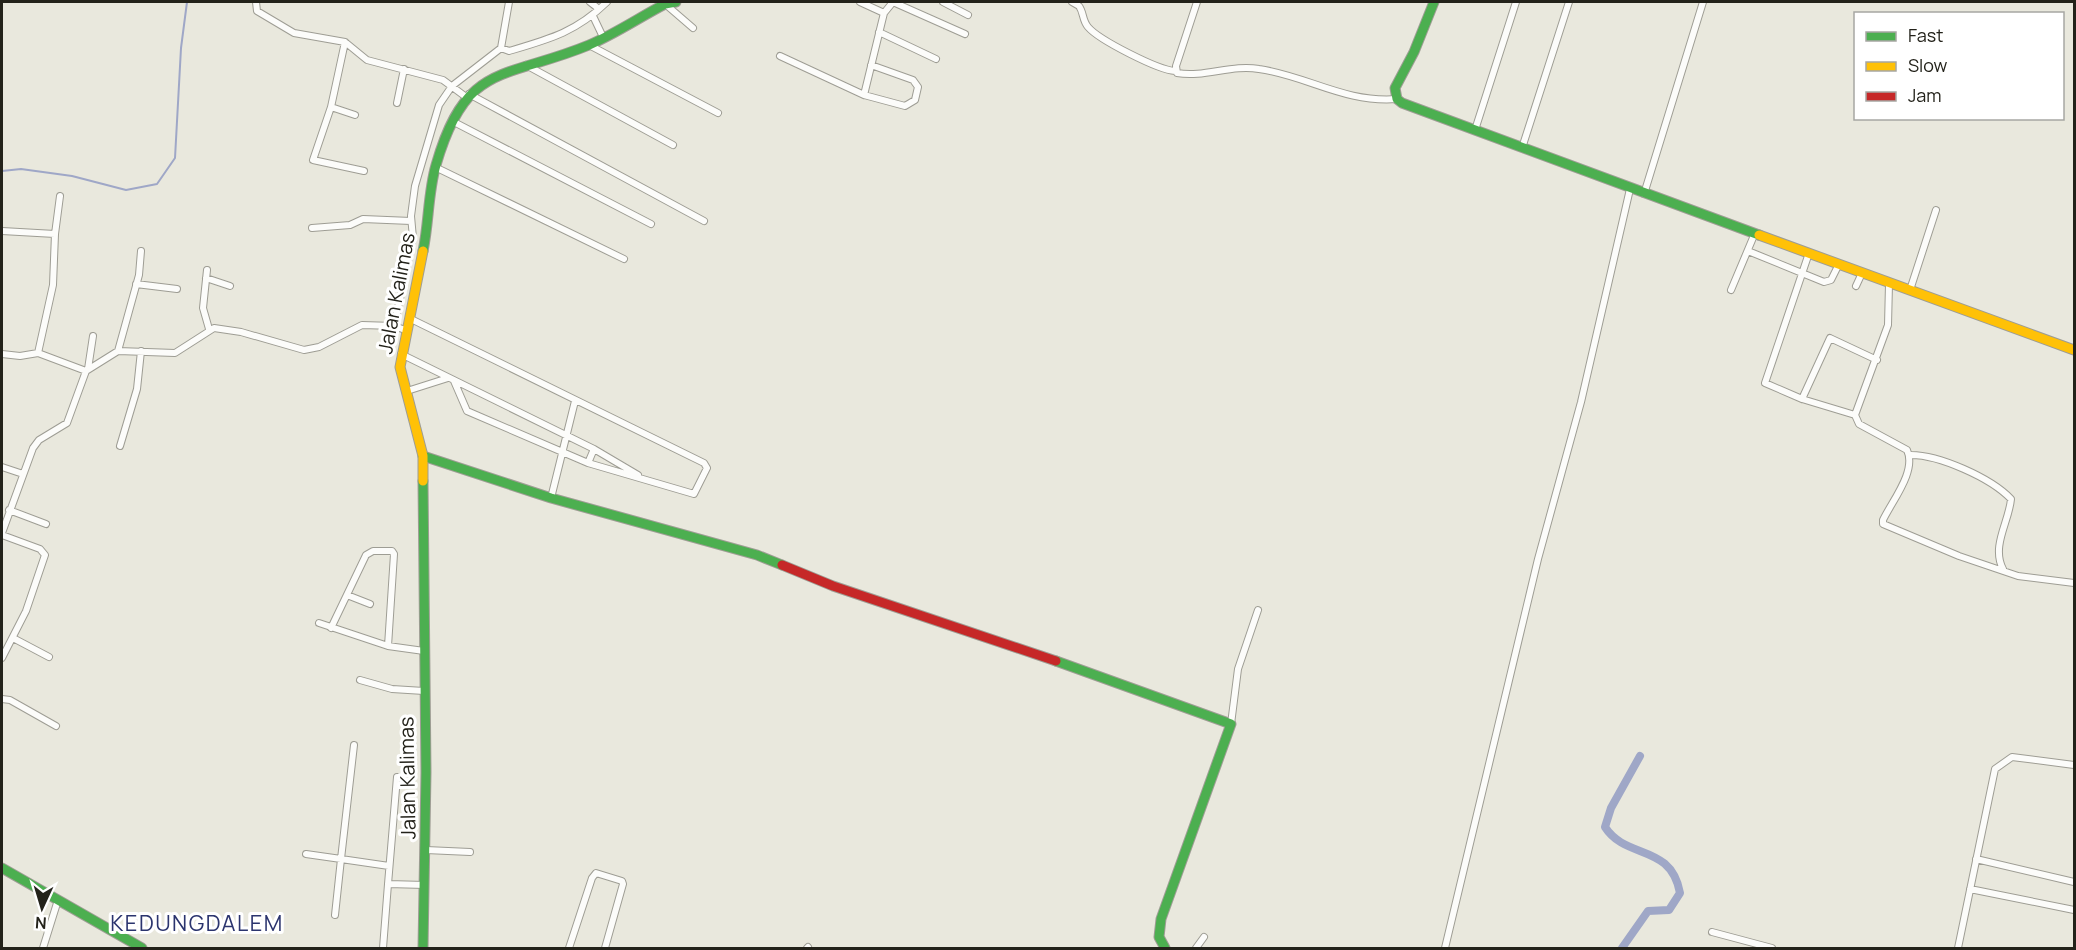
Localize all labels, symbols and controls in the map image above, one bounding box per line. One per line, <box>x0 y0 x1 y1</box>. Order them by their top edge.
legend <box>1854 12 2064 120</box>
text: Fast <box>1908 23 1943 47</box>
text: Slow <box>1908 53 1948 77</box>
text: Jam <box>1908 83 1942 107</box>
street label: Jalan Kalimas <box>371 230 421 356</box>
street label: Jalan Kalimas <box>392 716 422 840</box>
north arrow <box>12 878 72 938</box>
district label: KEDUNGDALEM <box>110 908 284 938</box>
text: N <box>34 912 47 934</box>

